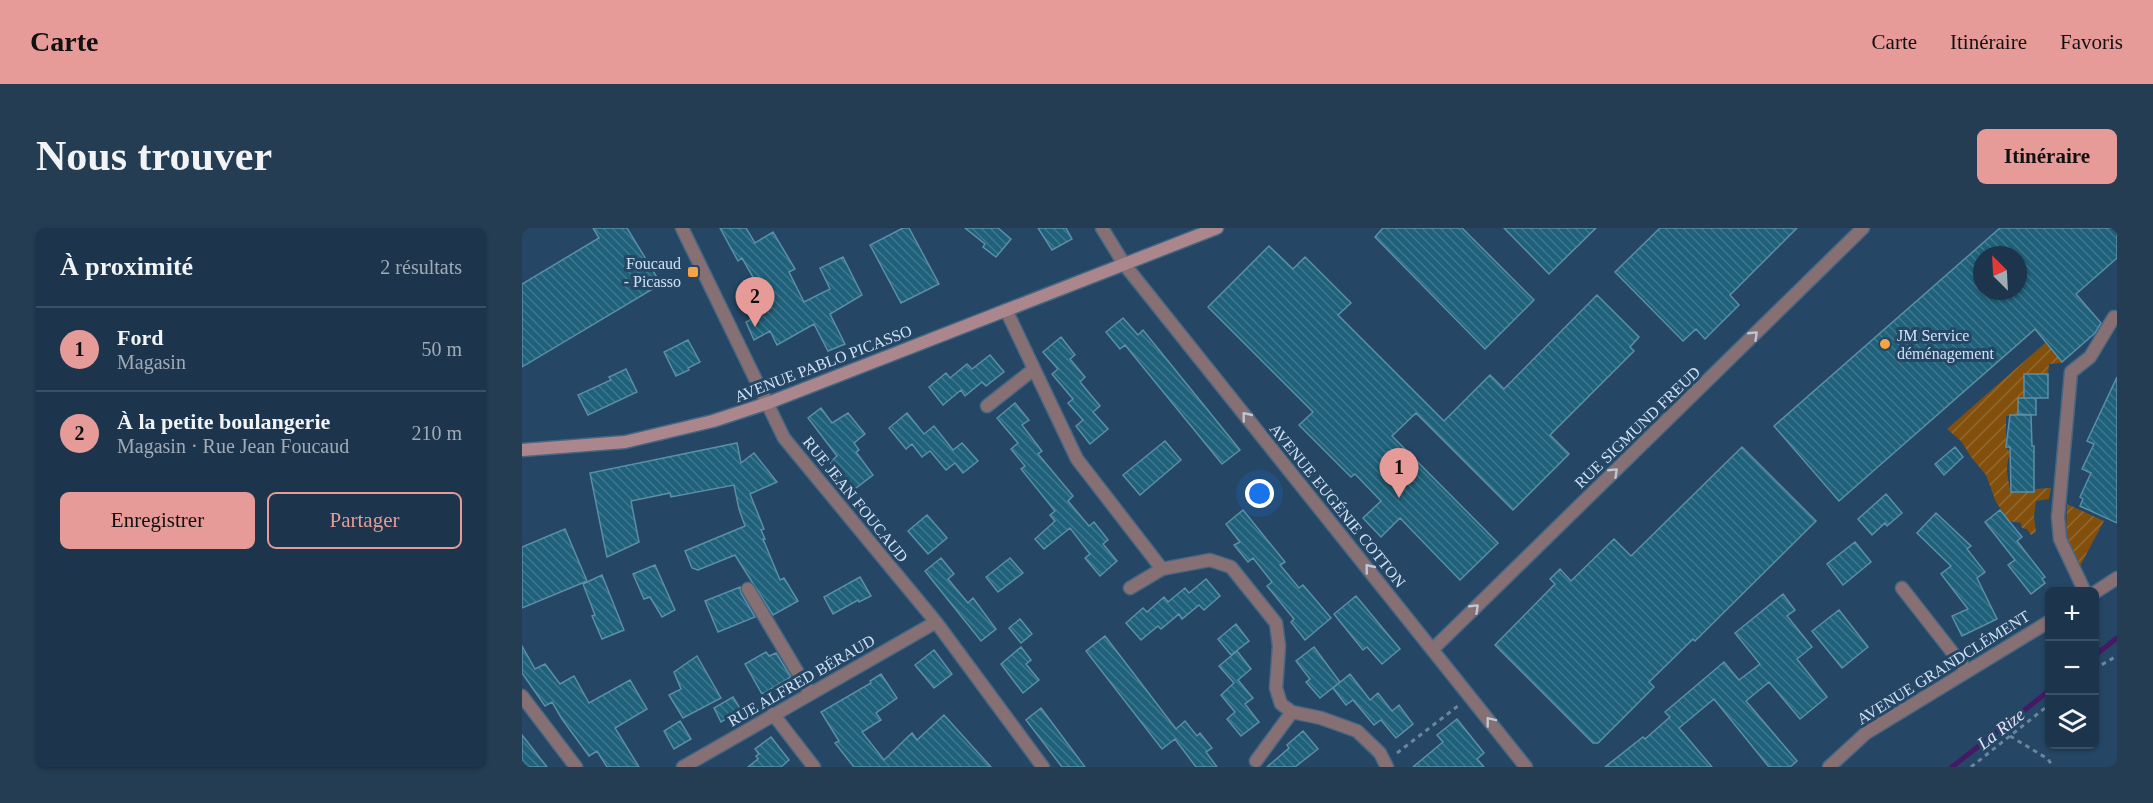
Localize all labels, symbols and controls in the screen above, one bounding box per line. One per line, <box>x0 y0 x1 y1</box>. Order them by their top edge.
text: Carte <box>30 26 98 57</box>
text: Carte <box>1872 30 1917 54</box>
text: Itinéraire <box>1950 30 2027 54</box>
text: Favoris <box>2060 30 2123 54</box>
button: Itinéraire <box>1977 129 2117 184</box>
text: Nous trouver <box>36 133 272 179</box>
north arrow <box>1973 246 2027 300</box>
text: À proximité <box>60 252 193 281</box>
place label: Foucaud - Picasso <box>624 255 681 290</box>
text: 2 résultats <box>380 256 462 278</box>
marker: Foucaud - Picasso <box>686 265 700 279</box>
pin: 2 <box>736 278 774 327</box>
street label: AVENUE PABLO PICASSO <box>732 322 914 405</box>
text: Ford <box>117 325 163 350</box>
place label: JM Service déménagement <box>1897 327 1994 363</box>
one-way arrow <box>1746 332 1757 343</box>
marker: JM Service déménagement <box>1878 337 1892 351</box>
text: 1 <box>75 338 85 360</box>
text: 50 m <box>421 338 462 360</box>
text: Magasin <box>117 351 186 373</box>
street label: RUE SIGMUND FREUD <box>1571 363 1703 492</box>
text: À la petite boulangerie <box>117 409 330 434</box>
one-way arrow <box>1243 412 1254 423</box>
street label: AVENUE EUGÉNIE COTTON <box>1266 419 1410 591</box>
text: 2 <box>75 422 85 444</box>
text: 210 m <box>411 422 462 444</box>
street label: RUE JEAN FOUCAUD <box>800 433 911 565</box>
text: Magasin · Rue Jean Foucaud <box>117 435 349 457</box>
pin: 1 <box>1380 448 1418 498</box>
one-way arrow <box>1607 468 1618 479</box>
your location <box>1245 479 1274 508</box>
button: Enregistrer <box>60 492 255 549</box>
button: Partager <box>267 492 462 549</box>
one-way arrow <box>1365 564 1376 575</box>
map controls <box>2045 587 2099 749</box>
button: + <box>2045 587 2099 641</box>
one-way arrow <box>1468 605 1479 616</box>
street label: AVENUE GRANDCLÉMENT <box>1853 606 2033 728</box>
street label: RUE ALFRED BÉRAUD <box>724 630 878 730</box>
button: − <box>2045 641 2099 695</box>
button: layers <box>2045 695 2099 749</box>
water label: La Rize <box>1973 704 2029 754</box>
one-way arrow <box>1486 717 1497 728</box>

